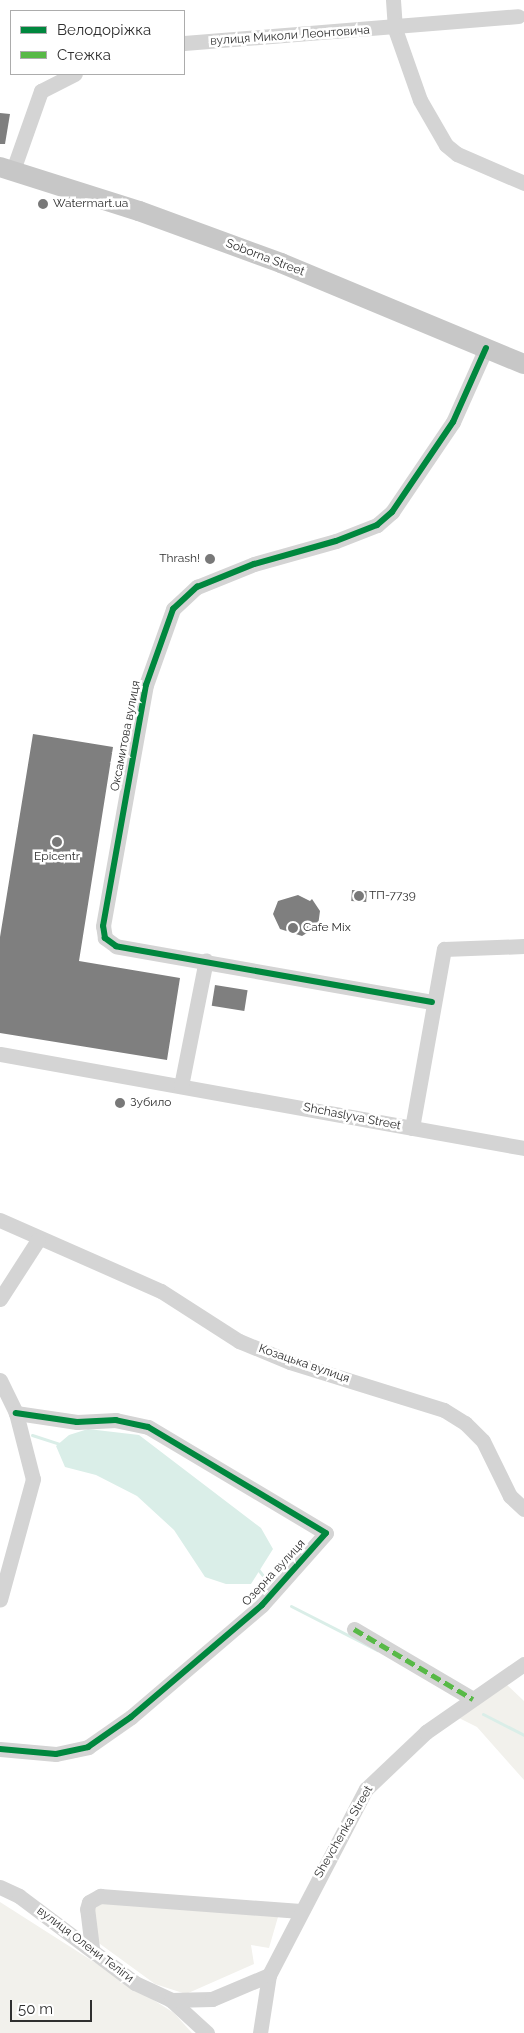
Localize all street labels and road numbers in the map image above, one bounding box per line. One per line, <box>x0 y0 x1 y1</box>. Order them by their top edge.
street label: вулиця Миколи Леонтовича <box>210 23 370 49</box>
street label: Soborna Street <box>224 236 306 280</box>
street label: Оксамитова вулиця <box>108 679 144 793</box>
street label: Shchaslyva Street <box>302 1100 402 1134</box>
street label: Козацька вулиця <box>257 1342 351 1386</box>
street label: Озерна вулиця <box>240 1537 308 1609</box>
street label: Shevchenka Street <box>312 1783 376 1881</box>
street label: вулиця Олени Теліги <box>34 1904 136 1986</box>

